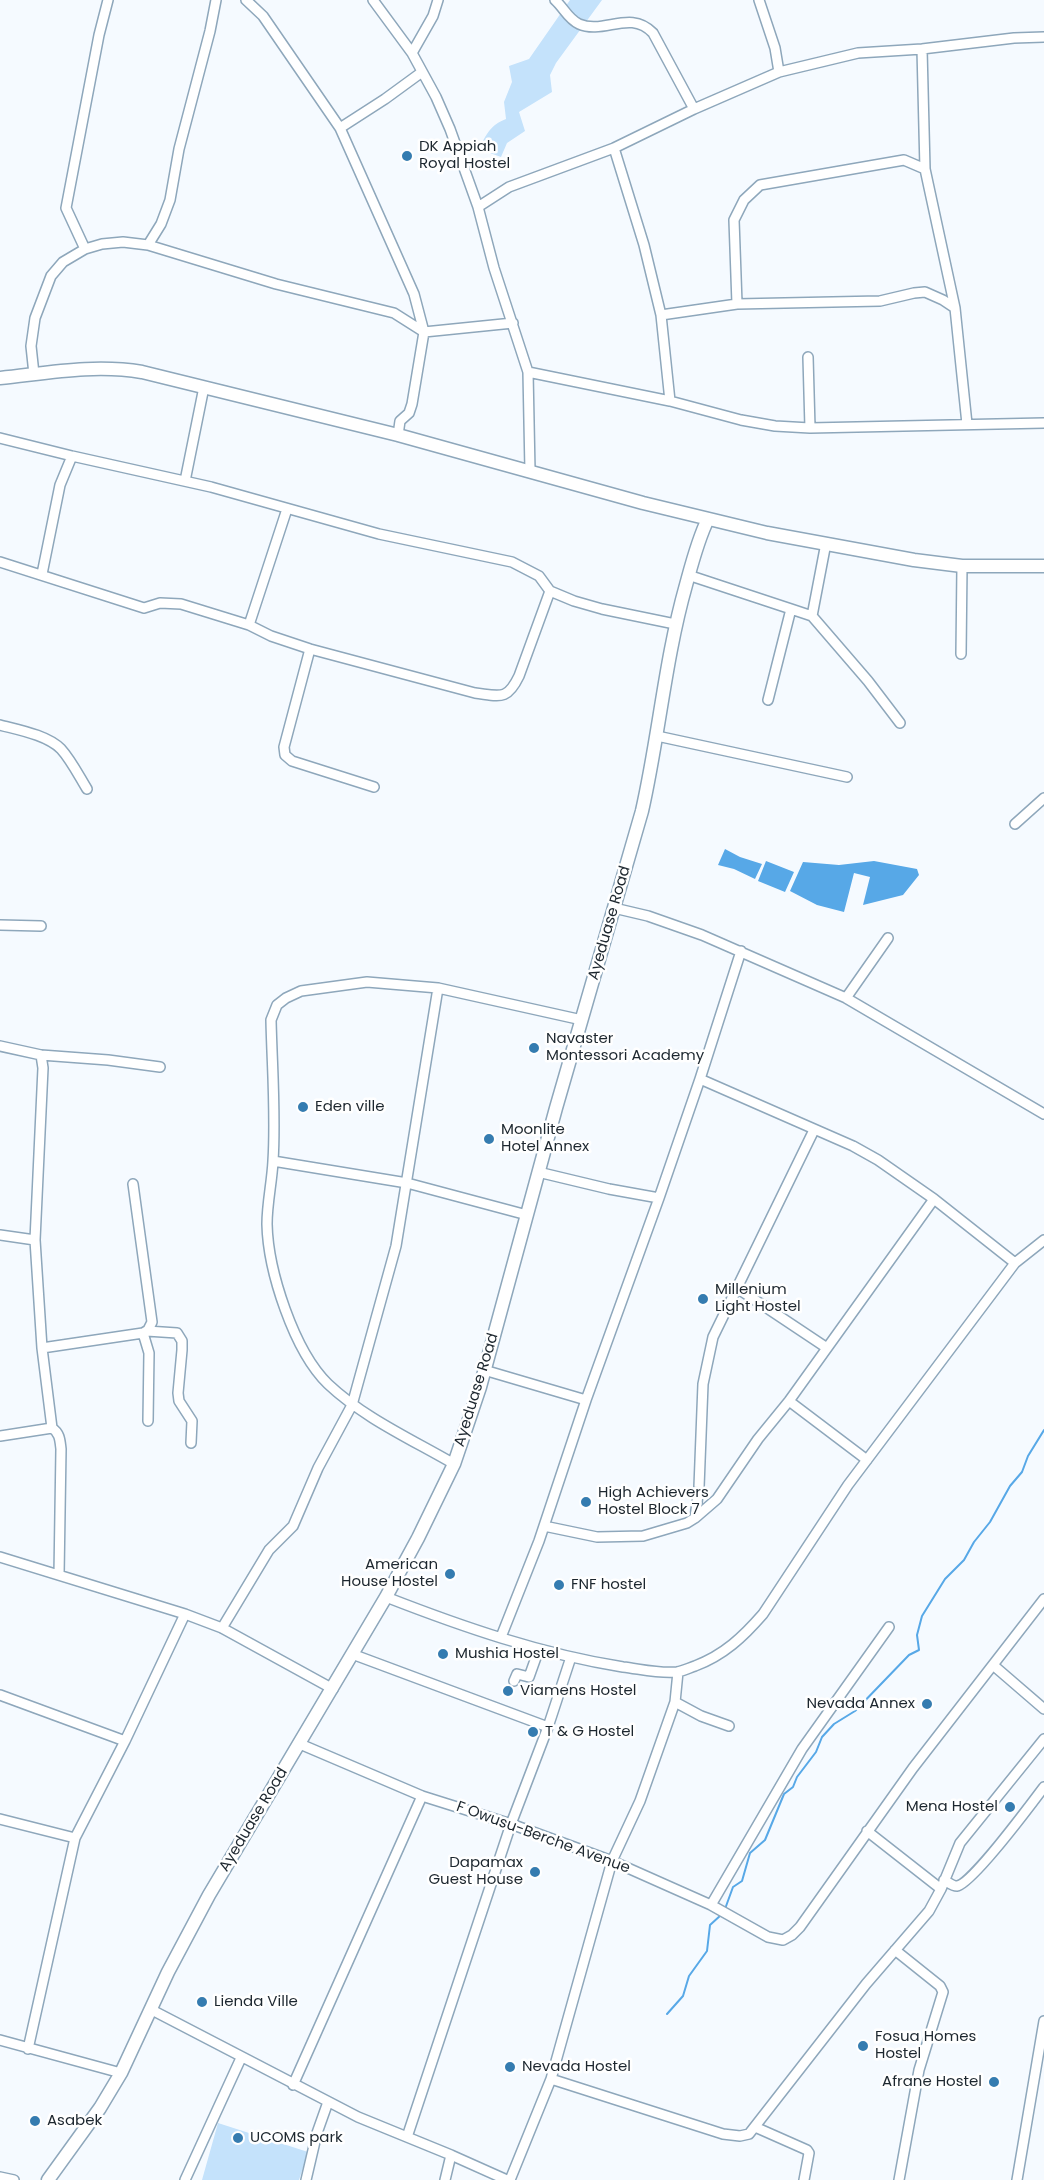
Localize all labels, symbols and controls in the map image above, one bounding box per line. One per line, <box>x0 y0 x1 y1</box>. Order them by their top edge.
place label: DK Appiah Royal Hostel <box>419 138 510 173</box>
marker: DK Appiah Royal Hostel <box>400 149 414 163</box>
street label: Ayeduase Road <box>585 864 635 982</box>
place label: Navaster Montessori Academy <box>546 1030 704 1065</box>
marker: Navaster Montessori Academy <box>527 1041 541 1055</box>
place label: Eden ville <box>315 1098 385 1116</box>
marker: Eden ville <box>296 1100 310 1114</box>
place label: Moonlite Hotel Annex <box>501 1121 589 1156</box>
marker: Moonlite Hotel Annex <box>482 1132 496 1146</box>
place label: Millenium Light Hostel <box>715 1281 801 1316</box>
marker: Millenium Light Hostel <box>696 1292 710 1306</box>
street label: Ayeduase Road <box>451 1331 503 1449</box>
place label: High Achievers Hostel Block 7 <box>598 1484 709 1519</box>
marker: High Achievers Hostel Block 7 <box>579 1495 593 1509</box>
place label: American House Hostel <box>341 1556 438 1591</box>
marker: American House Hostel <box>443 1567 457 1581</box>
place label: FNF hostel <box>571 1576 646 1594</box>
marker: FNF hostel <box>552 1578 566 1592</box>
place label: Mushia Hostel <box>455 1645 559 1663</box>
marker: Mushia Hostel <box>436 1647 450 1661</box>
place label: Viamens Hostel <box>520 1682 636 1700</box>
marker: Viamens Hostel <box>501 1684 515 1698</box>
place label: Nevada Annex <box>807 1695 915 1713</box>
marker: Nevada Annex <box>920 1697 934 1711</box>
place label: T & G Hostel <box>545 1723 634 1741</box>
marker: T & G Hostel <box>526 1725 540 1739</box>
street label: Ayeduase Road <box>216 1765 292 1875</box>
street label: F Owusu-Berche Avenue <box>454 1798 632 1878</box>
place label: Mena Hostel <box>906 1798 998 1816</box>
marker: Mena Hostel <box>1003 1800 1017 1814</box>
place label: Dapamax Guest House <box>428 1854 523 1889</box>
marker: Dapamax Guest House <box>528 1865 542 1879</box>
place label: Lienda Ville <box>214 1993 298 2011</box>
marker: Lienda Ville <box>195 1995 209 2009</box>
place label: Fosua Homes Hostel <box>875 2028 976 2063</box>
marker: Fosua Homes Hostel <box>856 2039 870 2053</box>
place label: Nevada Hostel <box>522 2058 631 2076</box>
marker: Nevada Hostel <box>503 2060 517 2074</box>
place label: Afrane Hostel <box>882 2073 982 2091</box>
marker: Afrane Hostel <box>987 2075 1001 2089</box>
place label: Asabek <box>47 2112 102 2130</box>
marker: Asabek <box>28 2114 42 2128</box>
place label: UCOMS park <box>250 2129 343 2147</box>
marker: UCOMS park <box>231 2131 245 2145</box>

